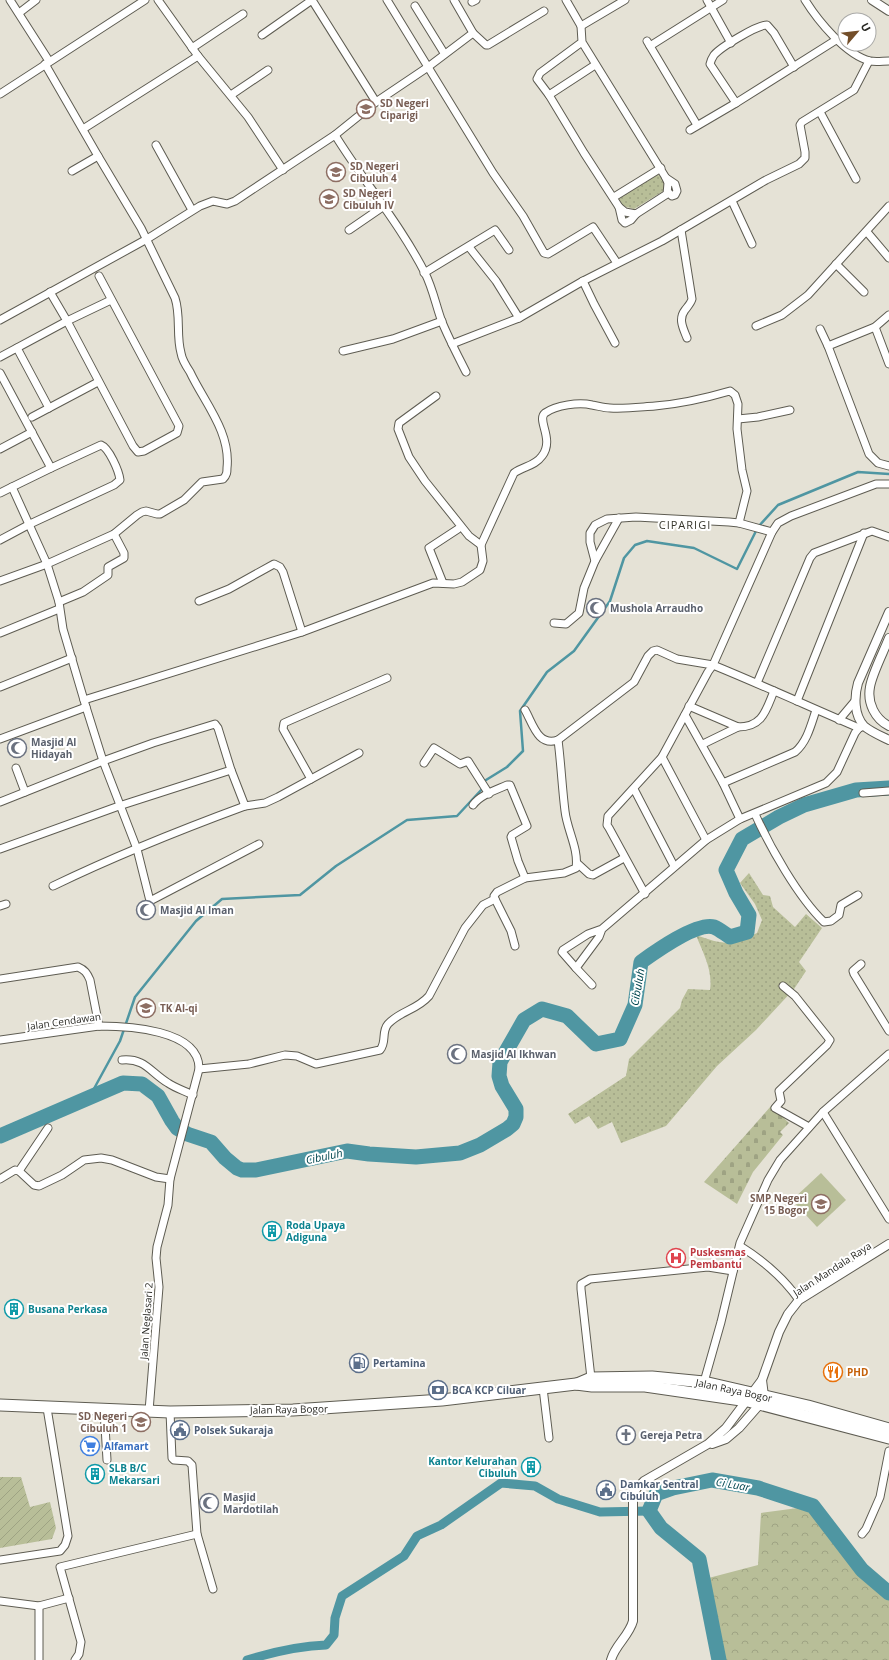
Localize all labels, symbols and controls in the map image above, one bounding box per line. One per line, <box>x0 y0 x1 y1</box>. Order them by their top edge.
north arrow <box>837 12 877 52</box>
text: U <box>858 20 875 34</box>
place label: SD Negeri Ciparigi <box>380 96 429 122</box>
school or university icon: SD Negeri Ciparigi <box>355 98 377 120</box>
place label: SD Negeri Cibuluh 4 <box>350 159 399 185</box>
school or university icon: SD Negeri Cibuluh 4 <box>325 161 347 183</box>
place label: SD Negeri Cibuluh IV <box>343 186 394 212</box>
school or university icon: SD Negeri Cibuluh IV <box>318 188 340 210</box>
district label: CIPARIGI <box>659 517 711 532</box>
mosque icon: Mushola Arraudho <box>585 597 607 619</box>
place label: Mushola Arraudho <box>610 601 703 615</box>
place label: Masjid Al Hidayah <box>31 735 76 761</box>
mosque icon: Masjid Al Hidayah <box>6 737 28 759</box>
mosque icon: Masjid Al Iman <box>135 899 157 921</box>
place label: Masjid Al Iman <box>160 903 234 917</box>
water label: Cibuluh <box>626 967 648 1007</box>
school or university icon: TK Al-qi <box>135 997 157 1019</box>
place label: TK Al-qi <box>160 1001 198 1015</box>
street label: Jalan Cendawan <box>25 1009 102 1033</box>
mosque icon: Masjid Al Ikhwan <box>446 1043 468 1065</box>
place label: Masjid Al Ikhwan <box>471 1047 556 1061</box>
water label: Cibuluh <box>304 1145 344 1167</box>
place label: SMP Negeri 15 Bogor <box>750 1191 807 1217</box>
school or university icon: SMP Negeri 15 Bogor <box>810 1193 832 1215</box>
place label: Roda Upaya Adiguna <box>286 1218 345 1244</box>
building icon: Roda Upaya Adiguna <box>261 1220 283 1242</box>
street label: Jalan Mandala Raya <box>789 1239 874 1300</box>
place label: Puskesmas Pembantu <box>690 1245 746 1271</box>
hospital icon: Puskesmas Pembantu <box>665 1247 687 1269</box>
street label: Jalan Neglasari 2 <box>136 1282 156 1361</box>
building icon: Busana Perkasa <box>3 1298 25 1320</box>
place label: Busana Perkasa <box>28 1302 108 1316</box>
fuel station icon: Pertamina <box>348 1352 370 1374</box>
place label: Pertamina <box>373 1356 426 1370</box>
restaurant icon: PHD <box>822 1361 844 1383</box>
place label: PHD <box>847 1365 868 1379</box>
street label: Jalan Raya Bogor <box>693 1375 774 1405</box>
bank icon: BCA KCP Ciluar <box>427 1379 449 1401</box>
place label: BCA KCP Ciluar <box>452 1383 527 1397</box>
street label: Jalan Raya Bogor <box>249 1401 328 1417</box>
place label: SD Negeri Cibuluh 1 <box>78 1409 127 1435</box>
school or university icon: SD Negeri Cibuluh 1 <box>130 1411 152 1433</box>
public building icon: Polsek Sukaraja <box>169 1419 191 1441</box>
place label: Polsek Sukaraja <box>194 1423 273 1437</box>
church icon: Gereja Petra <box>615 1424 637 1446</box>
place label: Gereja Petra <box>640 1428 702 1442</box>
supermarket icon: Alfamart <box>79 1435 101 1457</box>
place label: Alfamart <box>104 1439 149 1453</box>
place label: Kantor Kelurahan Cibuluh <box>428 1454 517 1480</box>
building icon: Kantor Kelurahan Cibuluh <box>520 1456 542 1478</box>
place label: SLB B/C Mekarsari <box>109 1461 160 1487</box>
building icon: SLB B/C Mekarsari <box>84 1463 106 1485</box>
water label: Ci Luar <box>715 1474 752 1494</box>
place label: Damkar Sentral Cibuluh <box>620 1477 699 1503</box>
public building icon: Damkar Sentral Cibuluh <box>595 1479 617 1501</box>
place label: Masjid Mardotilah <box>223 1490 279 1516</box>
mosque icon: Masjid Mardotilah <box>198 1492 220 1514</box>

